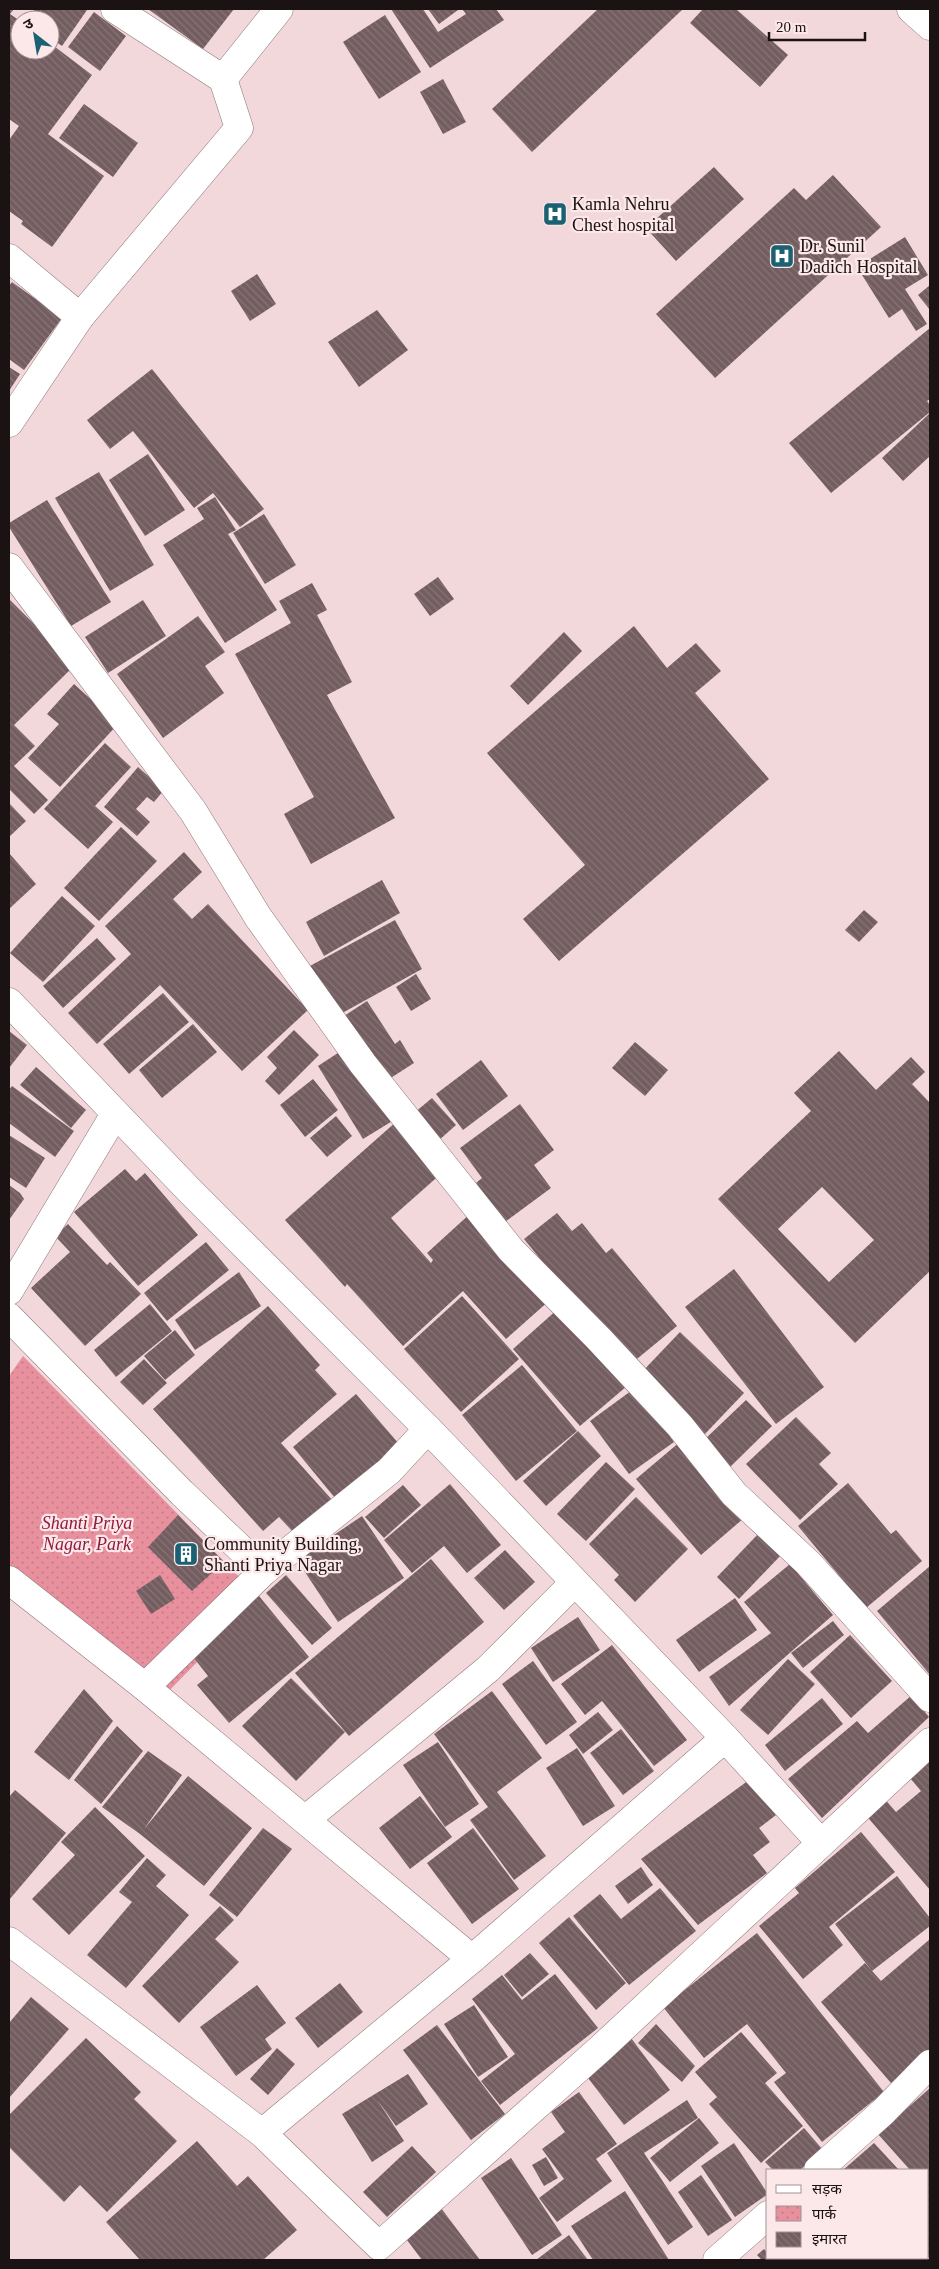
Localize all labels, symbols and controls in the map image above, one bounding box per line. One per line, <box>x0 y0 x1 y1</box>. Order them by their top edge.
north arrow <box>10 10 60 60</box>
scale bar <box>769 10 865 42</box>
text: उ <box>21 15 37 33</box>
text: 20 m <box>776 19 807 35</box>
place label: Kamla Nehru Chest hospital <box>572 194 675 235</box>
hospital icon: Kamla Nehru Chest hospital <box>542 201 568 227</box>
place label: Dr. Sunil Dadich Hospital <box>800 236 917 277</box>
hospital icon: Dr. Sunil Dadich Hospital <box>769 243 795 269</box>
park label: Shanti Priya Nagar, Park <box>42 1513 132 1554</box>
place label: Community Building, Shanti Priya Nagar <box>204 1534 362 1575</box>
building icon: Community Building, Shanti Priya Nagar <box>173 1541 199 1567</box>
legend <box>766 2169 929 2259</box>
text: सड़क <box>812 2181 842 2197</box>
text: पार्क <box>812 2205 836 2222</box>
text: इमारत <box>812 2231 847 2247</box>

